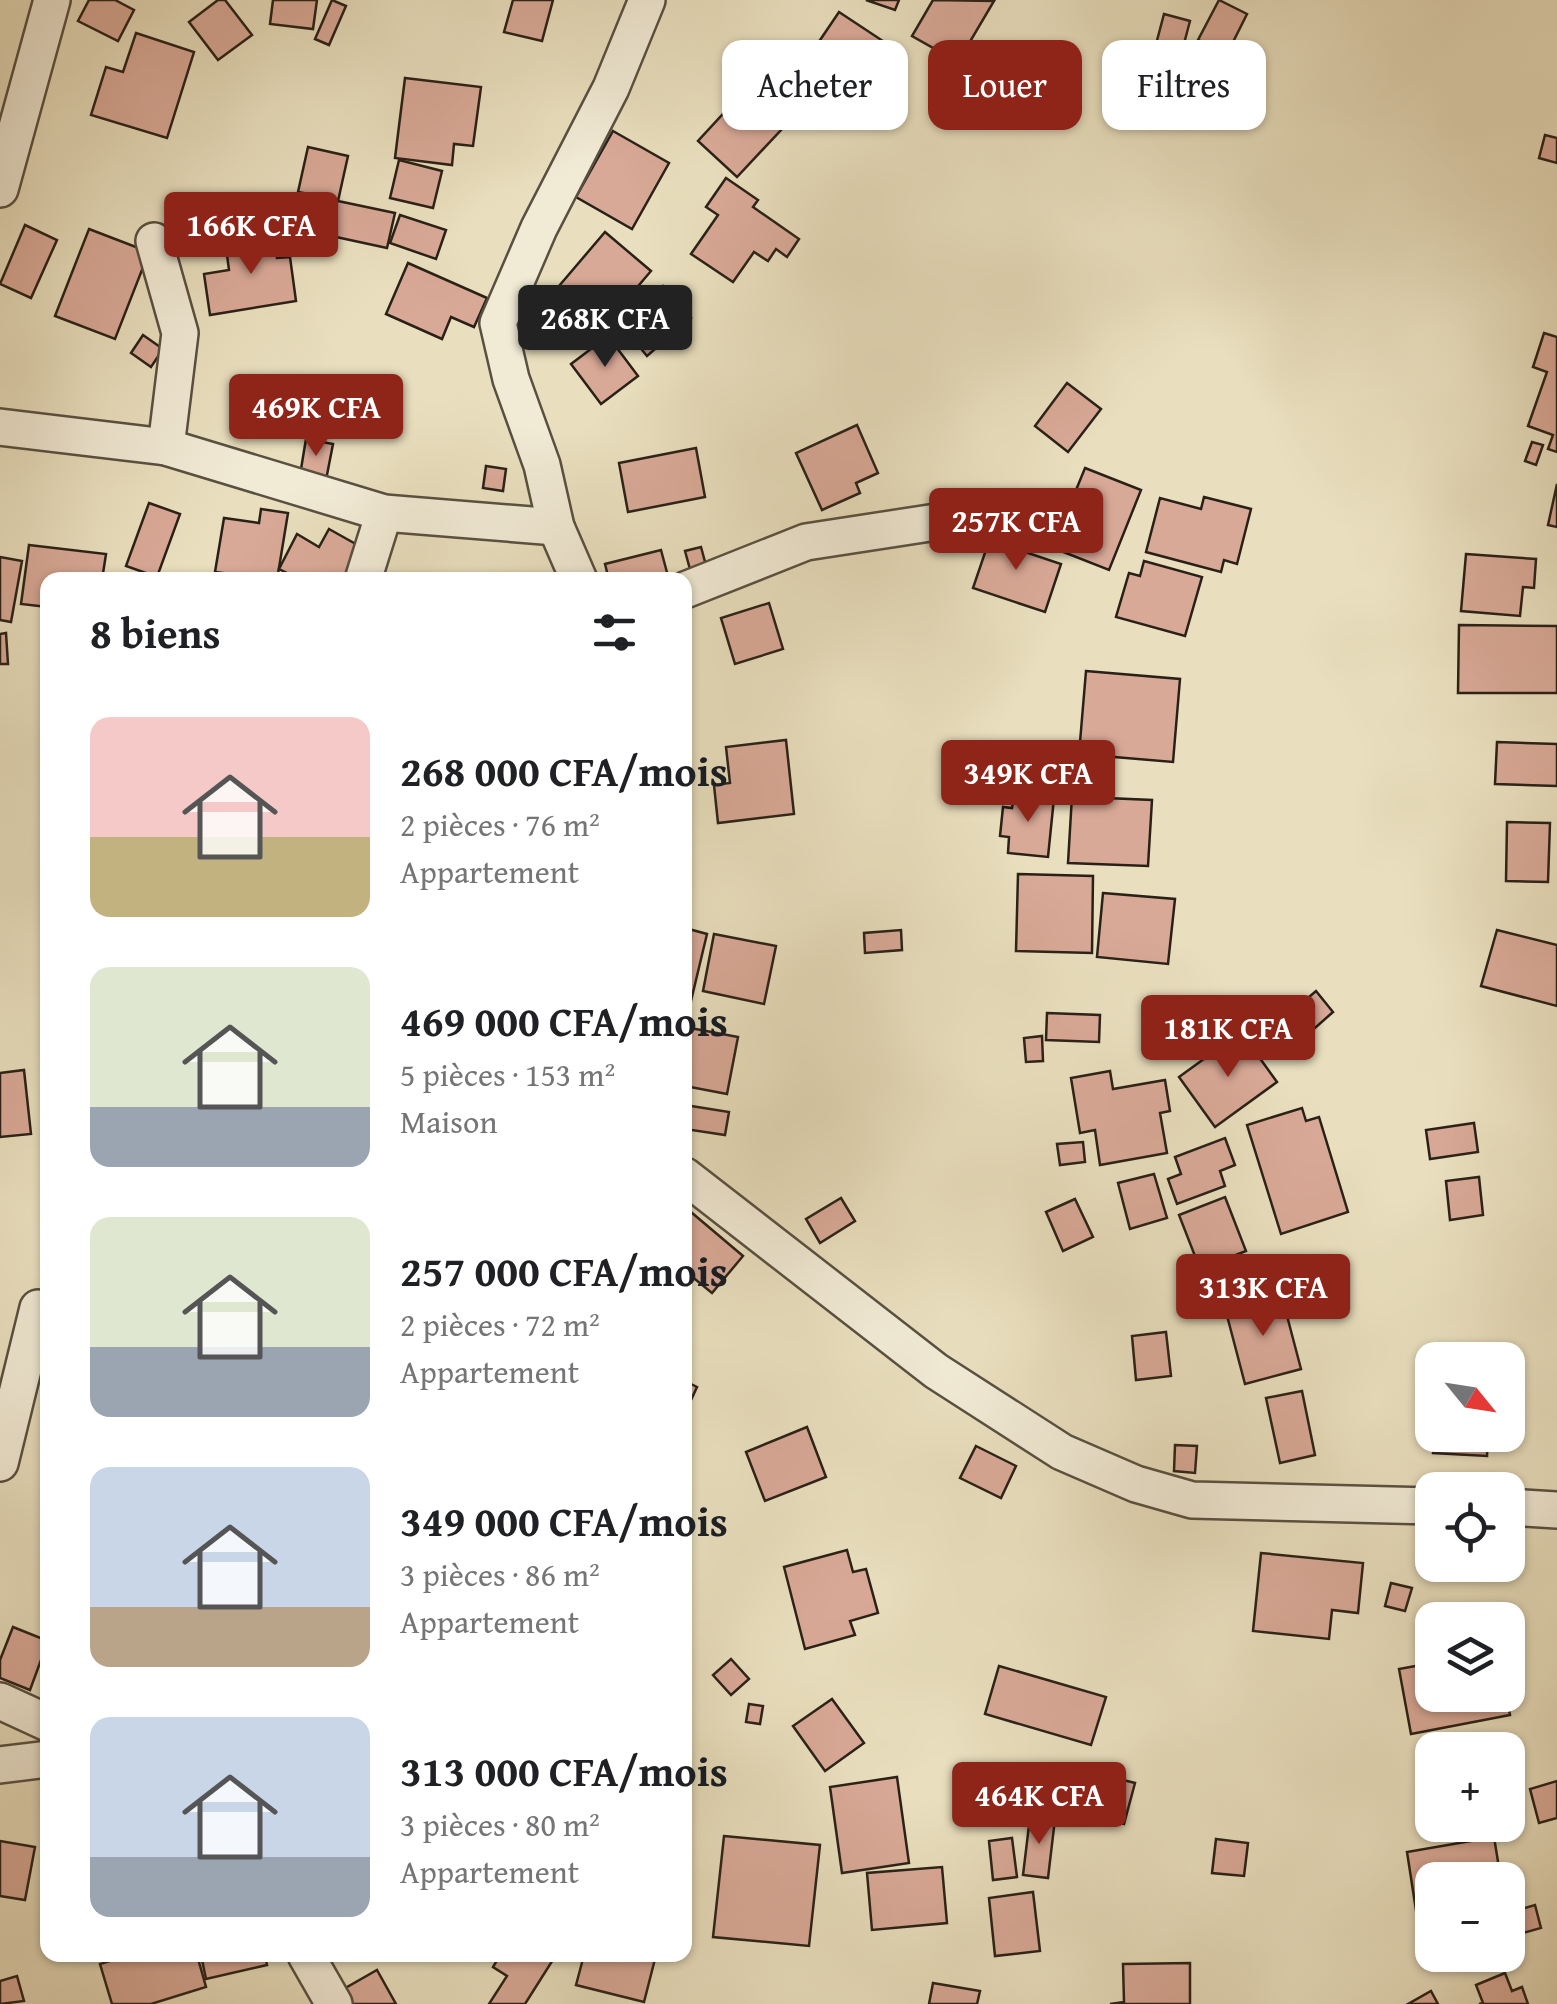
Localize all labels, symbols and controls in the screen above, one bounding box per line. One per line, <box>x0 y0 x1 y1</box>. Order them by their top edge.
chip: Acheter <box>722 40 908 130</box>
chip: Louer <box>928 40 1082 130</box>
chip: Filtres <box>1102 40 1266 130</box>
pin: 166K CFA <box>148 192 354 277</box>
text: 166K CFA <box>186 201 316 248</box>
pin: 268K CFA <box>502 285 708 370</box>
text: 268K CFA <box>540 294 670 341</box>
pin: 469K CFA <box>213 374 419 459</box>
text: 469K CFA <box>251 383 381 430</box>
pin: 257K CFA <box>913 488 1119 573</box>
text: 257K CFA <box>951 497 1081 544</box>
text: 8 biens <box>90 602 221 663</box>
icon: filters <box>587 605 642 660</box>
text: 268 000 CFA/mois <box>400 740 728 801</box>
pin: 349K CFA <box>925 740 1131 825</box>
text: 349K CFA <box>963 749 1093 796</box>
icon: home <box>170 757 290 877</box>
text: 2 pièces · 76 m² <box>400 801 600 848</box>
text: Appartement <box>400 848 579 895</box>
text: 469 000 CFA/mois <box>400 990 728 1051</box>
pin: 181K CFA <box>1125 995 1331 1080</box>
text: 181K CFA <box>1163 1004 1293 1051</box>
icon: home <box>170 1007 290 1127</box>
text: 5 pièces · 153 m² <box>400 1051 615 1098</box>
text: Maison <box>400 1098 497 1145</box>
text: 257 000 CFA/mois <box>400 1240 728 1301</box>
pin: 313K CFA <box>1160 1254 1366 1339</box>
icon: home <box>170 1257 290 1377</box>
text: 313K CFA <box>1198 1263 1328 1310</box>
text: 2 pièces · 72 m² <box>400 1301 600 1348</box>
north arrow <box>1415 1342 1525 1452</box>
map controls <box>1415 1342 1525 1972</box>
text: Appartement <box>400 1348 579 1395</box>
button: locate <box>1415 1472 1525 1582</box>
text: 349 000 CFA/mois <box>400 1490 728 1551</box>
icon: home <box>170 1507 290 1627</box>
text: 3 pièces · 86 m² <box>400 1551 600 1598</box>
text: Appartement <box>400 1598 579 1645</box>
button: layers <box>1415 1602 1525 1712</box>
button: + <box>1415 1732 1525 1842</box>
text: 313 000 CFA/mois <box>400 1740 728 1801</box>
icon: home <box>170 1757 290 1877</box>
pin: 464K CFA <box>936 1762 1142 1847</box>
text: 464K CFA <box>974 1771 1104 1818</box>
text: 3 pièces · 80 m² <box>400 1801 600 1848</box>
text: Appartement <box>400 1848 579 1895</box>
button: − <box>1415 1862 1525 1972</box>

